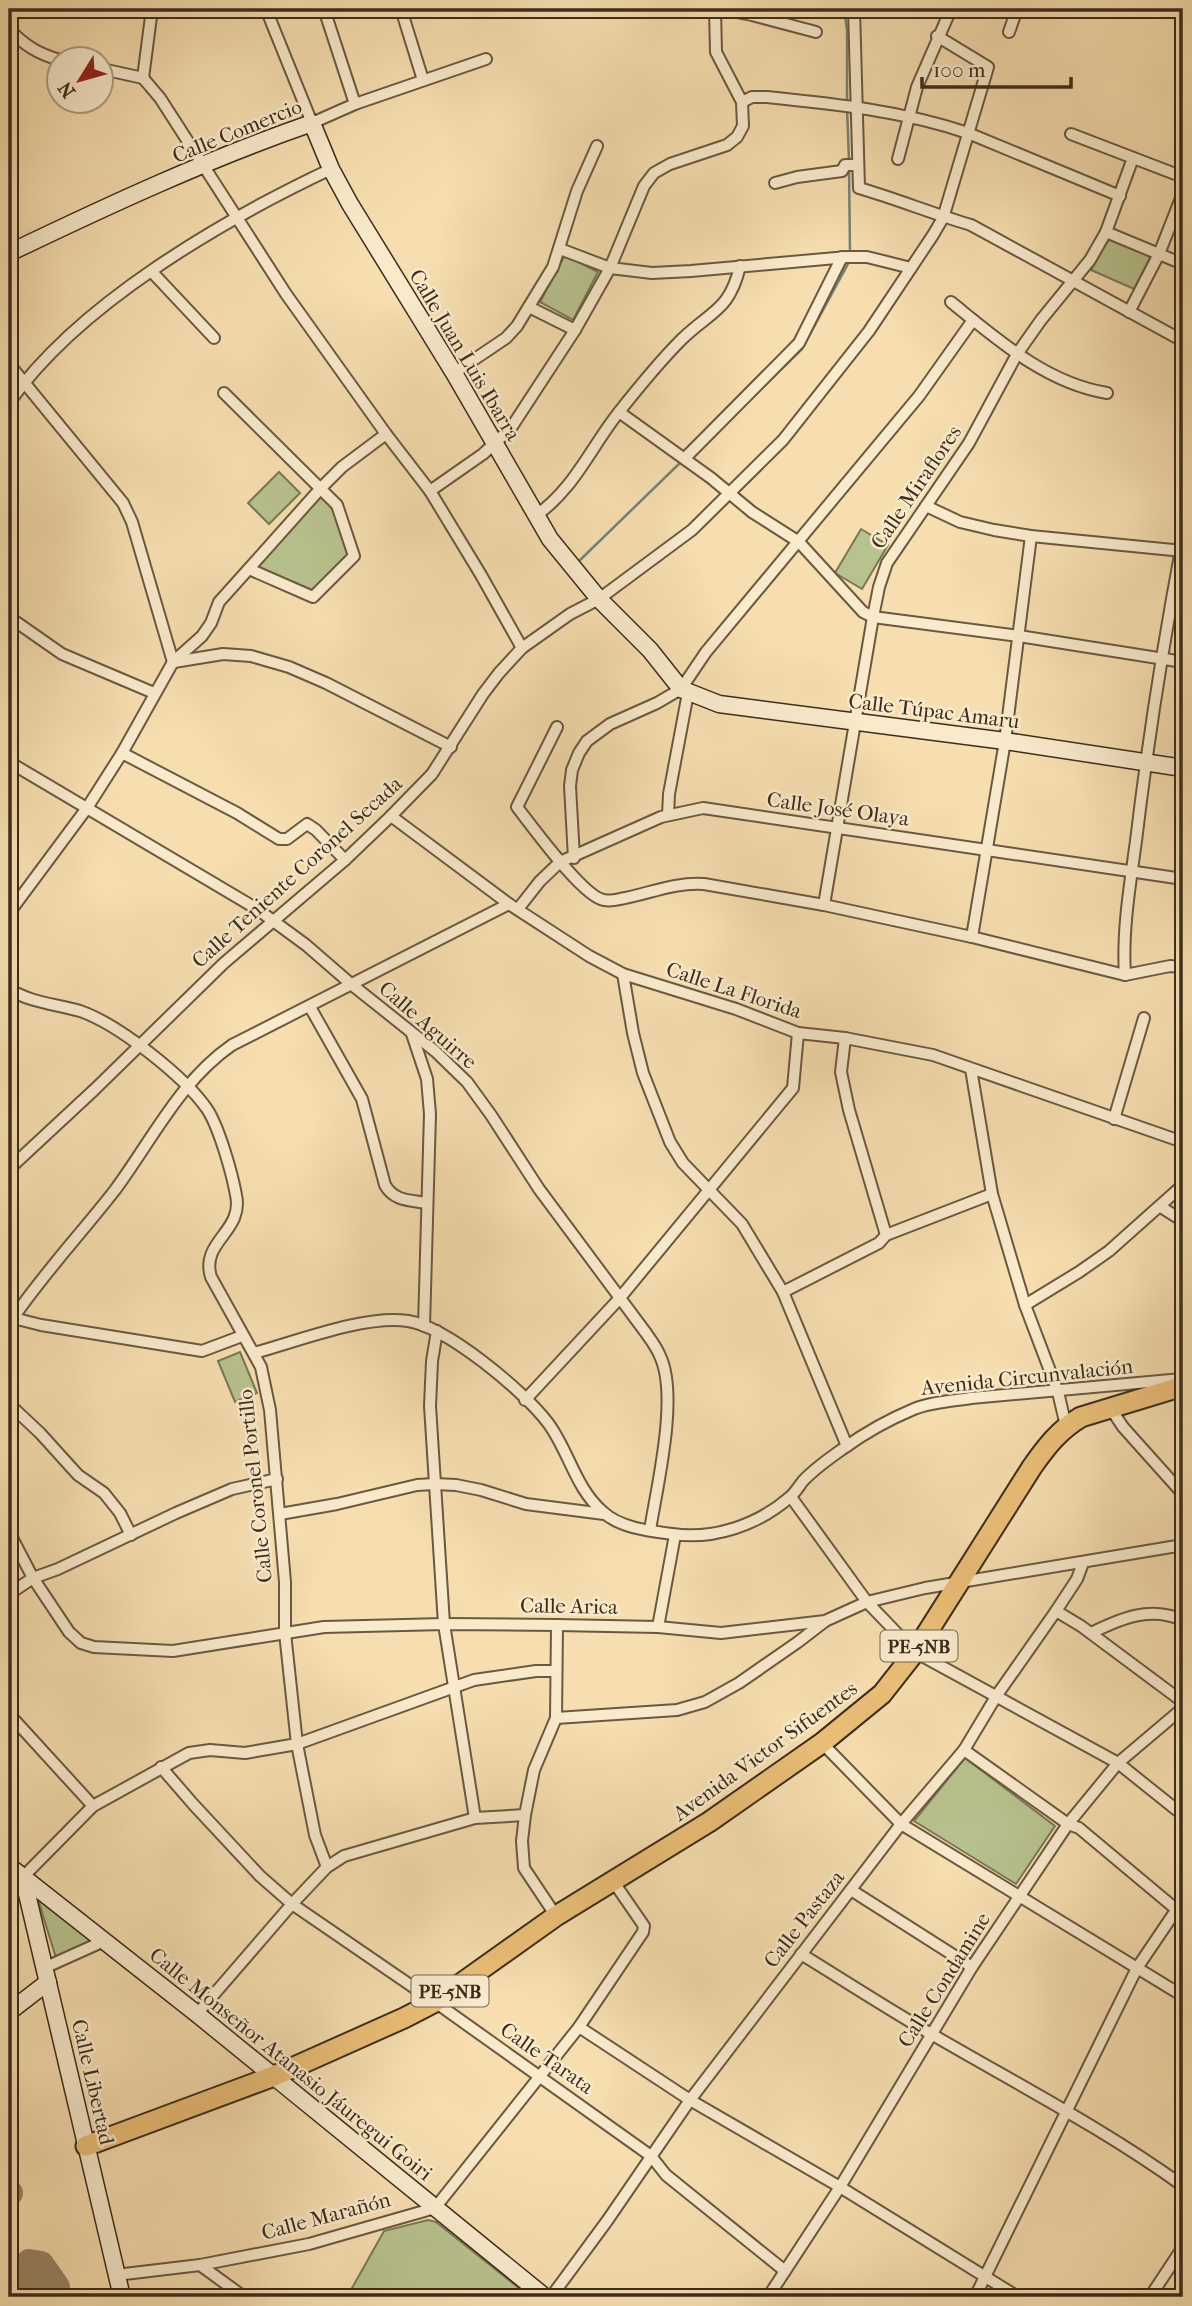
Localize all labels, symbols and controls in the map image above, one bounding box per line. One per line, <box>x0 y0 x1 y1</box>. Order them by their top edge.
north arrow <box>46 46 116 116</box>
scale bar <box>922 46 1071 90</box>
text: 100 m <box>933 58 986 82</box>
text: N <box>54 77 80 102</box>
street label: Calle Comercio <box>169 94 305 168</box>
street label: Calle Juan Luis Ibarra <box>404 265 526 445</box>
street label: Calle Miraflores <box>866 421 966 553</box>
street label: Calle Túpac Amaru <box>847 689 1021 733</box>
street label: Calle Teniente Coronel Secada <box>187 771 407 973</box>
street label: Calle José Olaya <box>765 787 911 831</box>
street label: Calle La Florida <box>663 957 805 1023</box>
street label: Calle Aguirre <box>374 976 482 1074</box>
street label: Avenida Circunvalación <box>919 1354 1134 1400</box>
street label: Calle Coronel Portillo <box>233 1388 277 1584</box>
street label: Calle Arica <box>520 1593 618 1619</box>
road number: PE-5NB <box>880 1630 958 1662</box>
street label: Avenida Victor Sifuentes <box>667 1676 862 1826</box>
street label: Calle Pastaza <box>759 1866 849 1972</box>
street label: Calle Condamine <box>893 1908 995 2052</box>
street label: Calle Monseñor Atanasio Jáuregui Goiri <box>145 1942 437 2186</box>
road number: PE-5NB <box>412 1976 489 2007</box>
street label: Calle Libertad <box>67 2017 119 2148</box>
street label: Calle Tarata <box>496 2017 598 2099</box>
street label: Calle Marañón <box>259 2187 393 2245</box>

